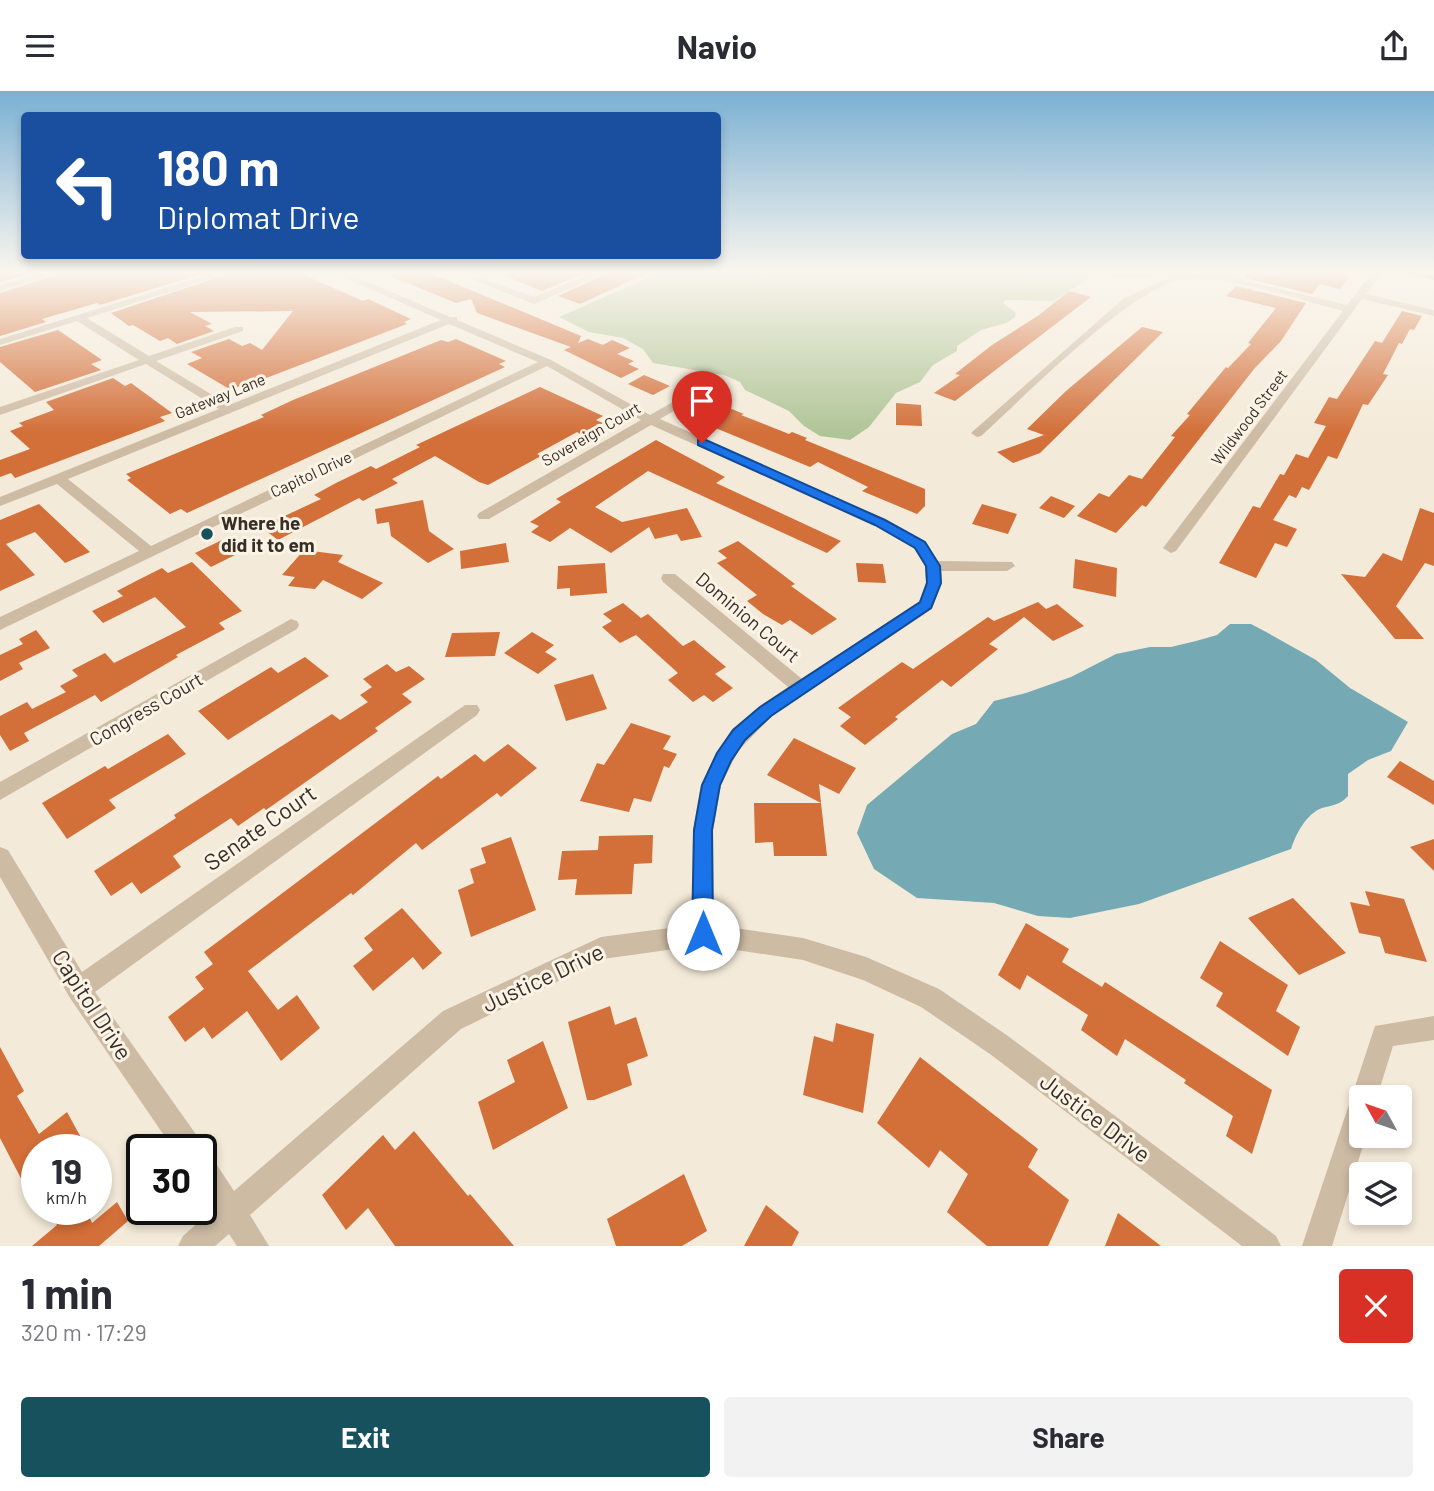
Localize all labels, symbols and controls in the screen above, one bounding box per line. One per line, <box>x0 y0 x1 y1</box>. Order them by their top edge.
icon: menu <box>21 27 59 65</box>
text: Navio <box>677 27 757 65</box>
icon: share <box>1375 27 1413 65</box>
text: 180 m <box>157 137 280 196</box>
icon: left <box>42 140 133 231</box>
text: Diplomat Drive <box>157 197 359 235</box>
street label: Wildwood Street <box>1206 365 1291 468</box>
street label: Gateway Lane <box>172 369 268 422</box>
pin <box>672 371 732 443</box>
icon: arrive <box>683 382 721 420</box>
street label: Sovereign Court <box>538 398 644 470</box>
street label: Capitol Drive <box>267 446 354 501</box>
place label: Where he did it to em <box>221 511 315 556</box>
marker: Where he did it to em <box>199 526 215 542</box>
street label: Dominion Court <box>692 567 805 667</box>
street label: Congress Court <box>85 667 206 750</box>
street label: Senate Court <box>198 778 321 876</box>
position arrow <box>666 897 740 971</box>
street label: Justice Drive <box>477 937 608 1017</box>
street label: Capitol Drive <box>47 944 139 1065</box>
street label: Justice Drive <box>1035 1067 1156 1168</box>
north arrow <box>1349 1085 1412 1148</box>
map controls <box>1349 1085 1412 1225</box>
speed limit sign: 30 <box>126 1134 217 1225</box>
text: 19 <box>51 1149 82 1191</box>
button: layers <box>1349 1162 1412 1225</box>
text: km/h <box>46 1186 87 1208</box>
text: 1 min <box>21 1267 113 1317</box>
button: close <box>1339 1269 1413 1343</box>
text: 320 m · 17:29 <box>21 1318 147 1346</box>
button: Exit <box>21 1397 710 1477</box>
button: Share <box>724 1397 1413 1477</box>

